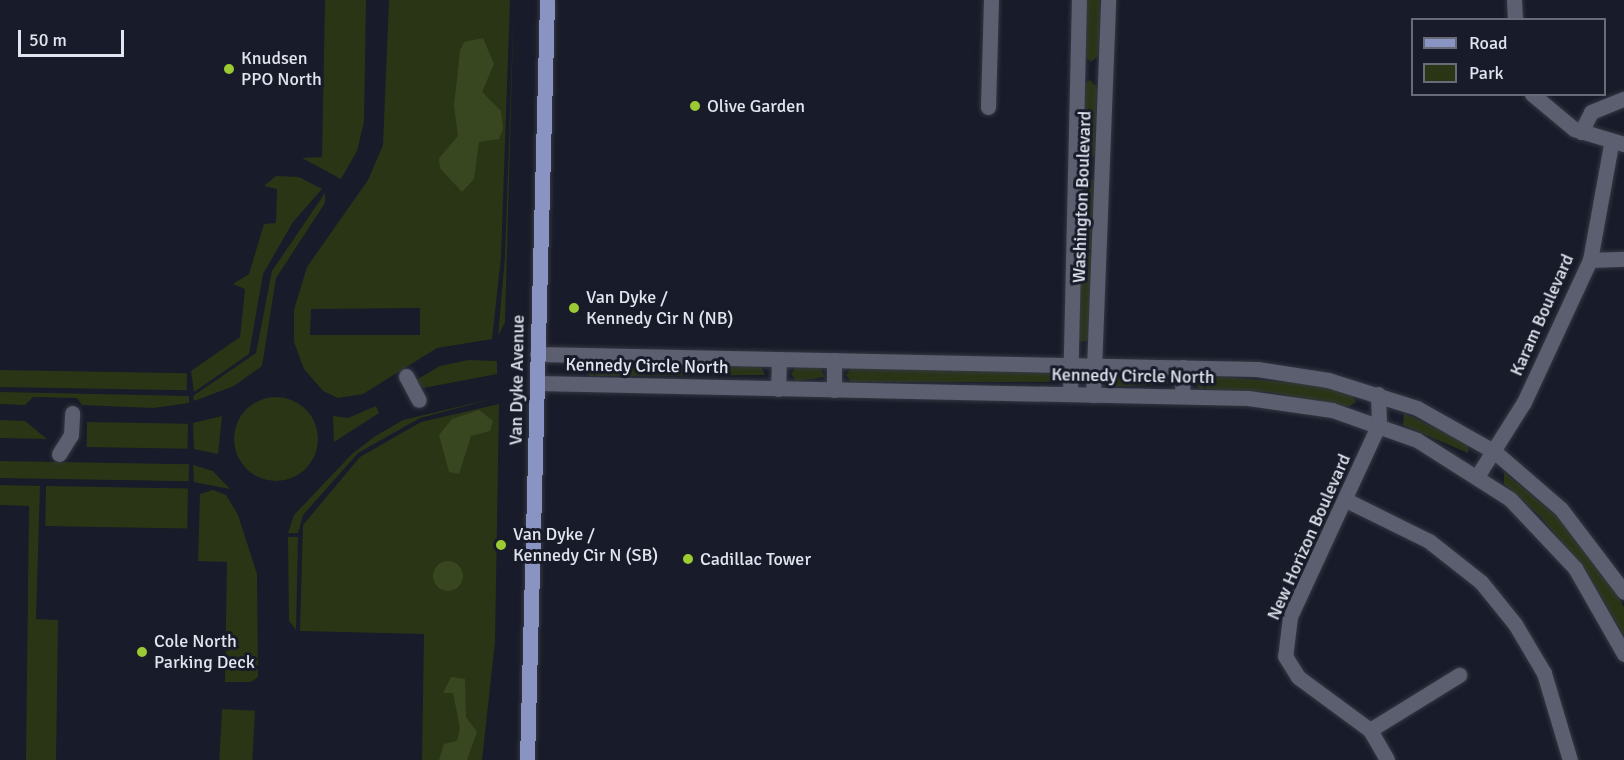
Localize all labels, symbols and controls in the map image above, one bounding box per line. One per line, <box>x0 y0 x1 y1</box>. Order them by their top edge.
scale bar <box>21 18 128 56</box>
legend <box>1411 18 1606 96</box>
text: 50 m <box>29 29 67 51</box>
text: Road <box>1469 32 1508 54</box>
place label: Knudsen PPO North <box>241 48 322 90</box>
marker: Knudsen PPO North <box>222 62 236 76</box>
text: Park <box>1469 62 1504 84</box>
place label: Olive Garden <box>707 95 805 117</box>
marker: Olive Garden <box>688 99 702 113</box>
street label: Washington Boulevard <box>1068 111 1096 283</box>
street label: Karam Boulevard <box>1505 251 1579 379</box>
place label: Van Dyke / Kennedy Cir N (NB) <box>586 287 734 330</box>
marker: Van Dyke / Kennedy Cir N (NB) <box>567 301 581 315</box>
street label: Van Dyke Avenue <box>505 315 529 445</box>
street label: Kennedy Circle North <box>565 354 729 378</box>
street label: Kennedy Circle North <box>1051 364 1215 388</box>
street label: New Horizon Boulevard <box>1263 451 1355 623</box>
place label: Van Dyke / Kennedy Cir N (SB) <box>513 524 658 566</box>
marker: Van Dyke / Kennedy Cir N (SB) <box>494 538 508 552</box>
place label: Cadillac Tower <box>700 548 811 570</box>
marker: Cadillac Tower <box>681 552 695 566</box>
place label: Cole North Parking Deck <box>154 631 255 674</box>
marker: Cole North Parking Deck <box>135 645 149 659</box>

